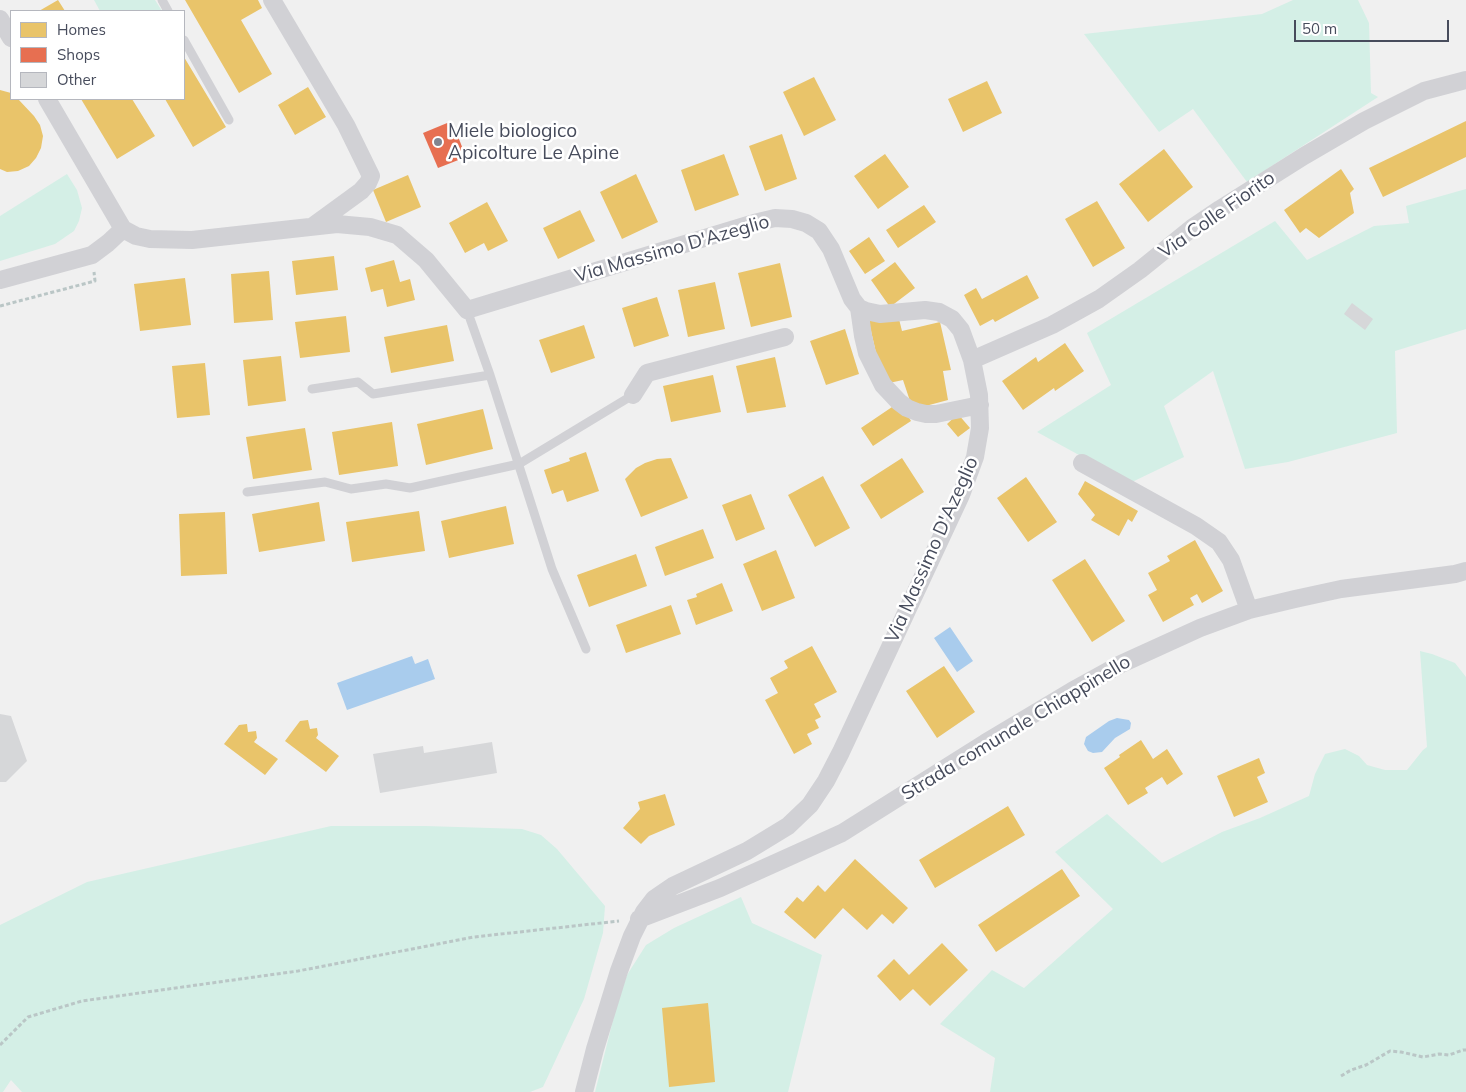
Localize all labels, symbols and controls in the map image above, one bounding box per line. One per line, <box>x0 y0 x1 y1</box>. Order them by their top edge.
legend <box>10 10 185 100</box>
scale bar <box>1296 10 1451 42</box>
text: 50 m <box>1302 19 1337 38</box>
text: Homes <box>57 20 106 39</box>
text: Shops <box>57 45 100 64</box>
text: Other <box>57 70 96 89</box>
place label: Miele biologico Apicolture Le Apine <box>448 120 619 164</box>
marker: Miele biologico Apicolture Le Apine <box>432 136 444 148</box>
street label: Via Colle Fiorito <box>1155 167 1279 263</box>
street label: Via Massimo D'Azeglio <box>572 210 772 288</box>
street label: Via Massimo D'Azeglio <box>881 453 983 647</box>
street label: Strada comunale Chiappinello <box>897 650 1135 806</box>

